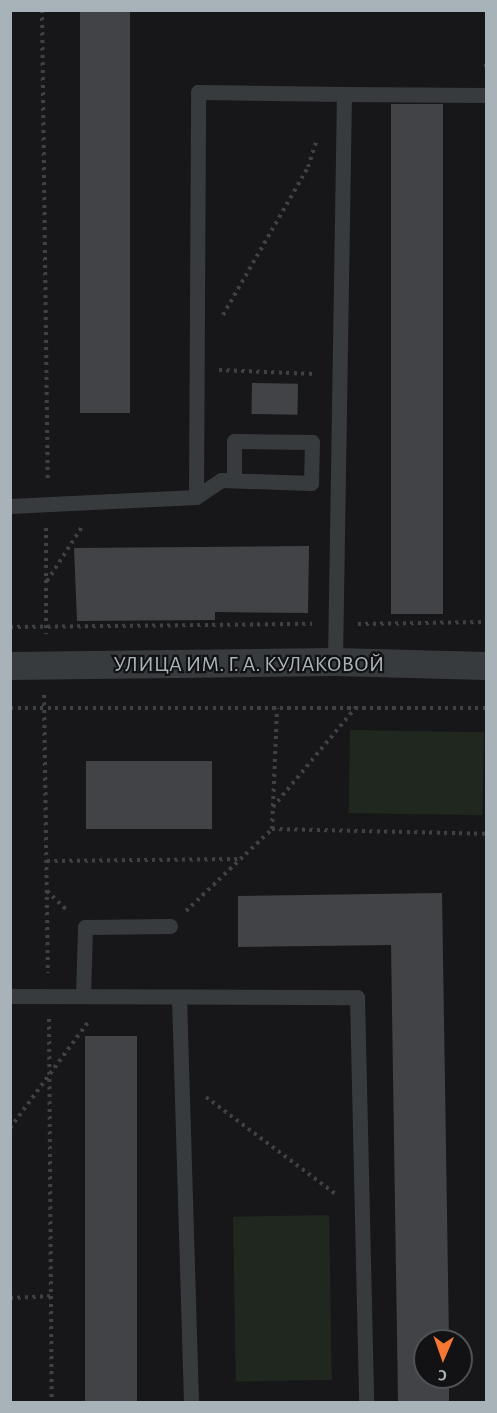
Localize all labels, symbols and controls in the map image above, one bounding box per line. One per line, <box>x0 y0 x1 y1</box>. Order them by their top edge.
street label: УЛИЦА ИМ. Г. А. КУЛАКОВОЙ <box>114 652 384 678</box>
north arrow <box>413 1329 473 1389</box>
text: С <box>438 1367 447 1383</box>

